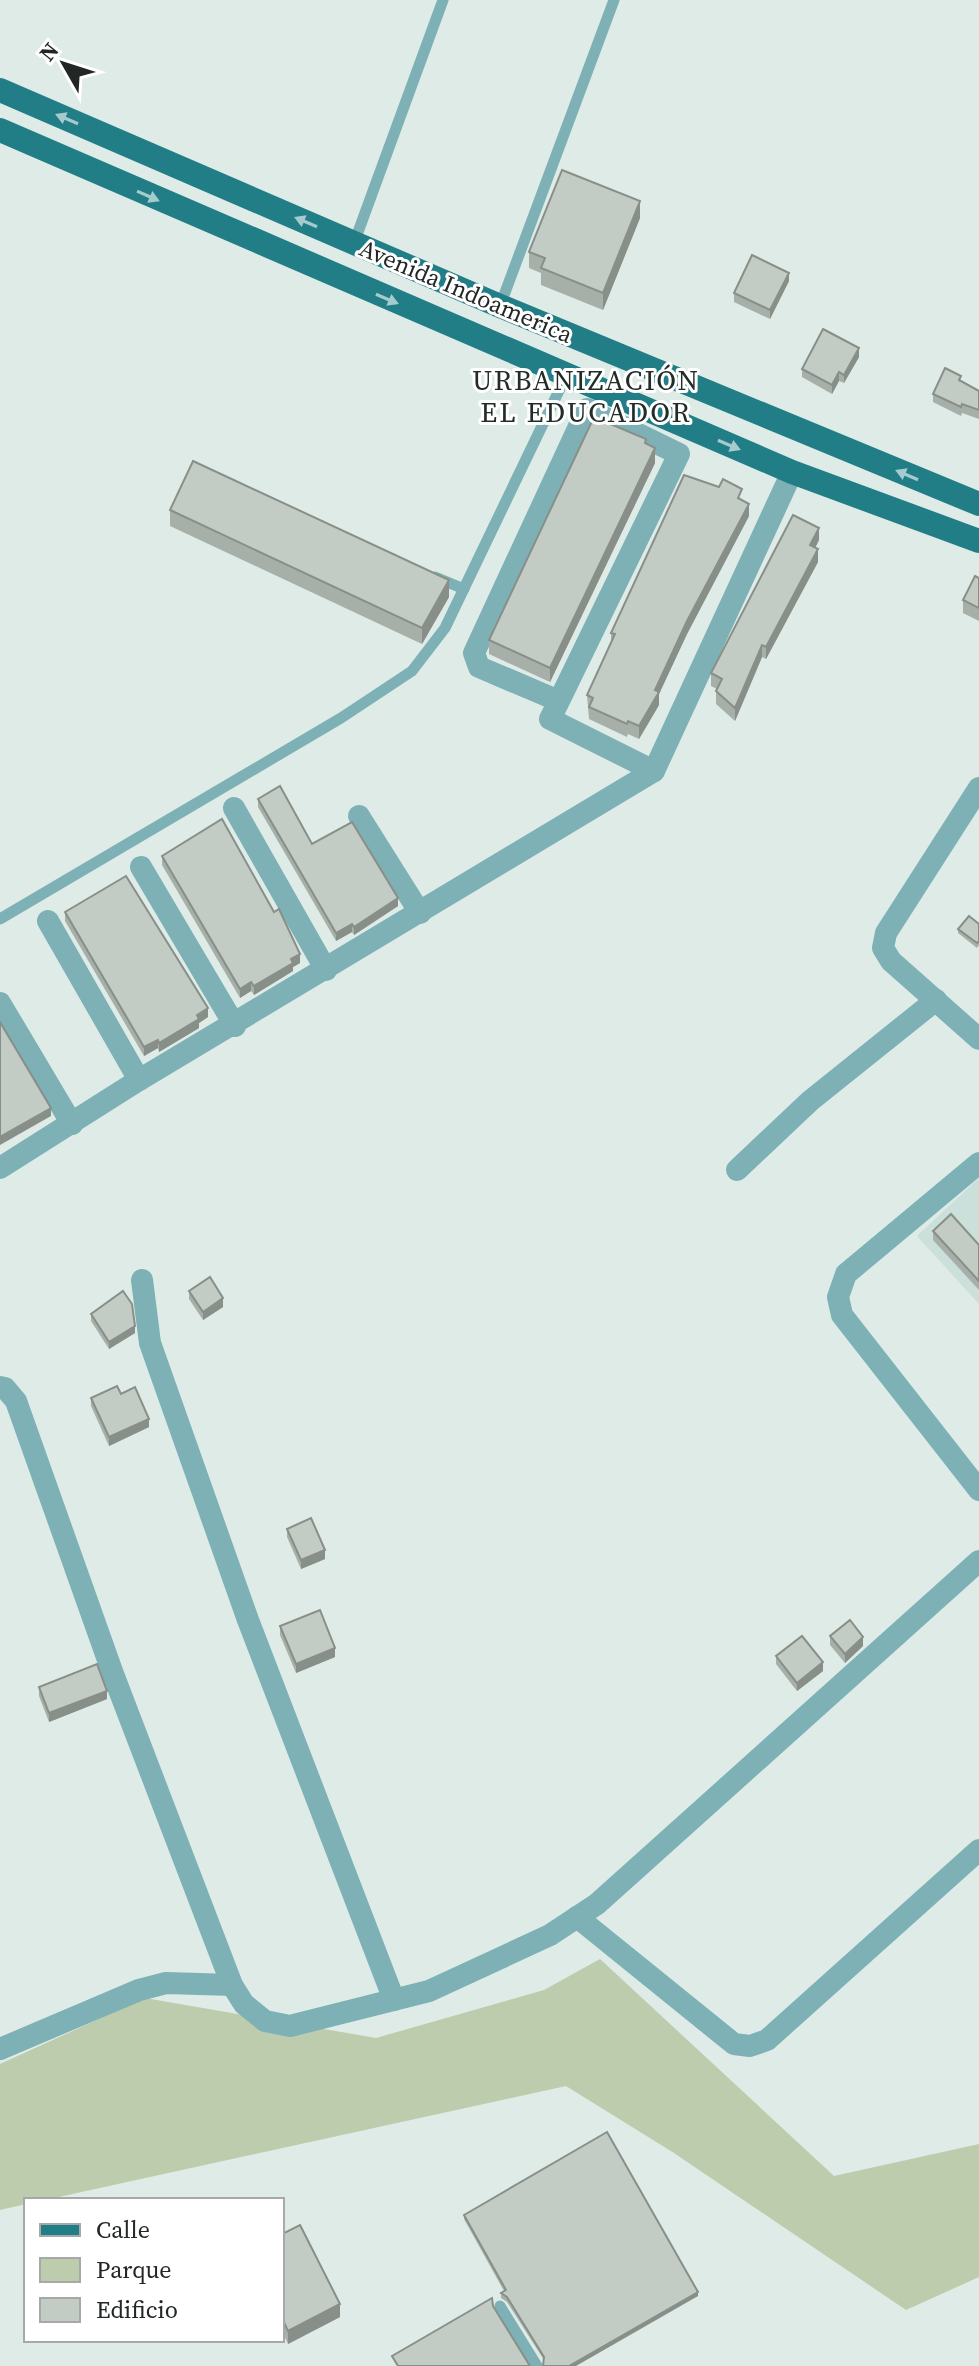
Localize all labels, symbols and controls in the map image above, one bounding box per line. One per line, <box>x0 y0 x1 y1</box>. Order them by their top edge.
north arrow <box>24 24 104 104</box>
text: N <box>32 36 65 67</box>
one-way arrow <box>55 113 79 126</box>
one-way arrow <box>136 189 160 203</box>
one-way arrow <box>294 216 318 229</box>
street label: Avenida Indoamerica <box>354 231 578 351</box>
one-way arrow <box>375 293 399 306</box>
district label: URBANIZACIÓN EL EDUCADOR <box>472 361 700 431</box>
one-way arrow <box>717 439 741 452</box>
one-way arrow <box>895 468 919 481</box>
legend <box>24 2198 284 2342</box>
text: Calle <box>96 2213 150 2246</box>
text: Parque <box>96 2253 172 2286</box>
text: Edificio <box>96 2293 178 2326</box>

